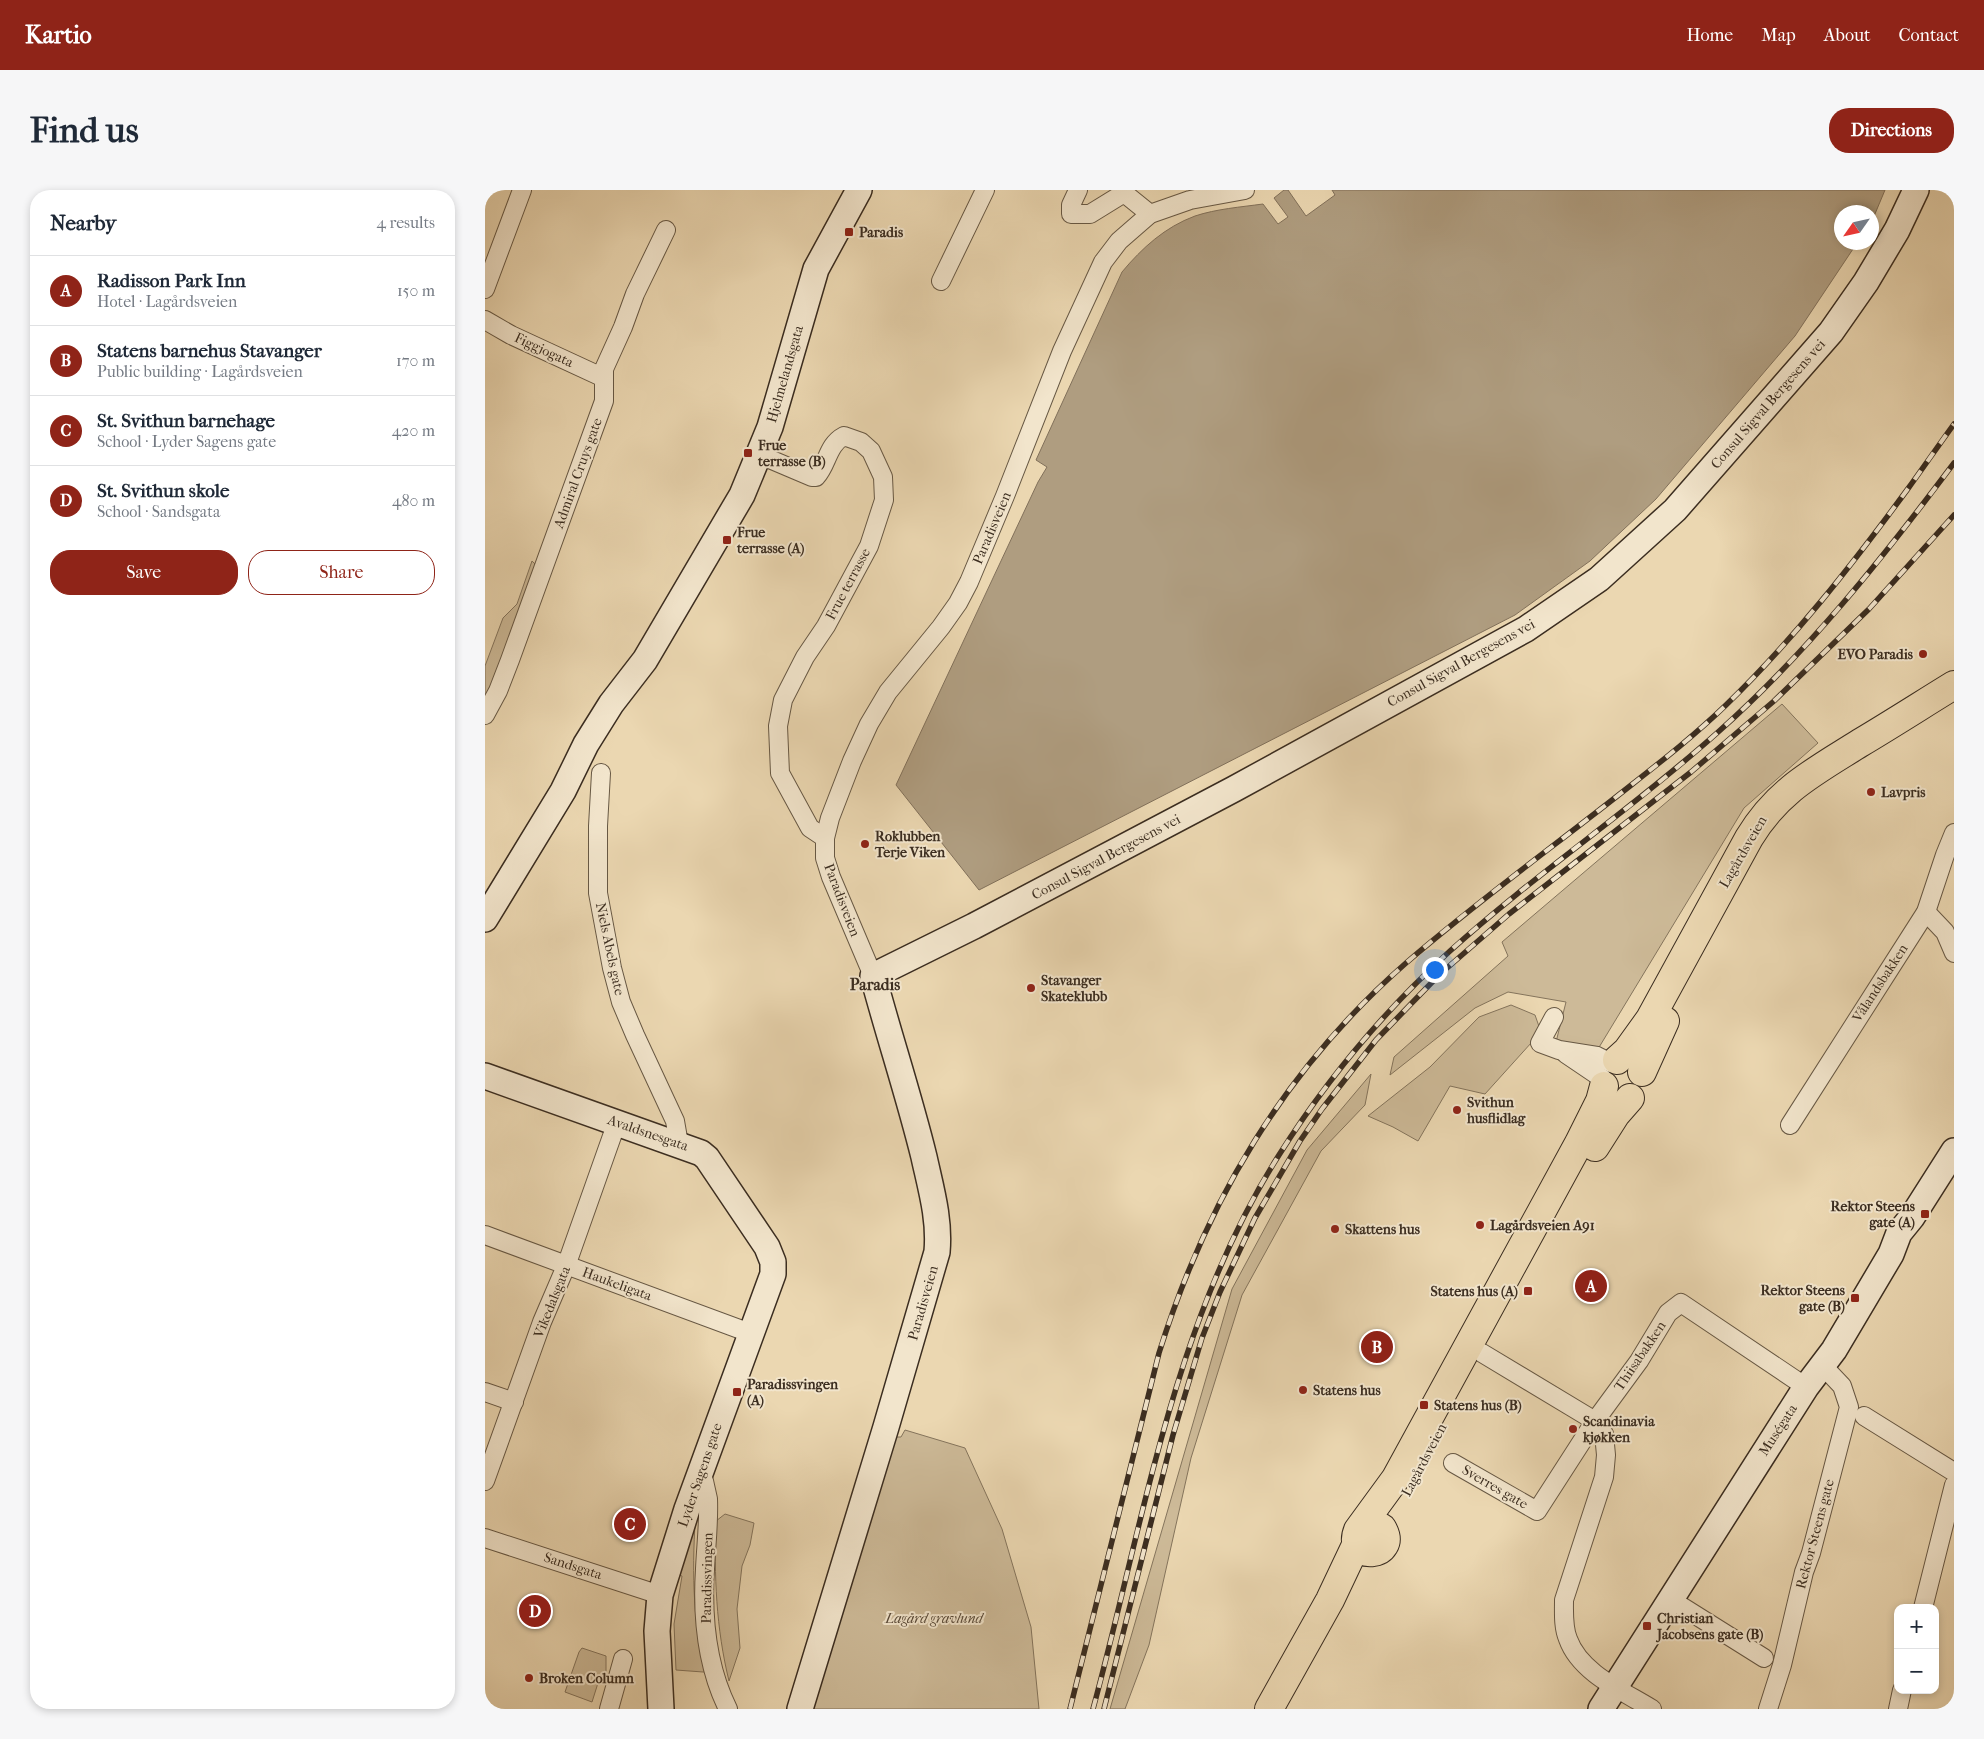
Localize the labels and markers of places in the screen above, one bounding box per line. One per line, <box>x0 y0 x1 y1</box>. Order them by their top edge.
place label: Paradis <box>859 224 904 241</box>
marker: Paradis <box>843 226 855 238</box>
place label: Frue terrasse (B) <box>757 437 826 470</box>
marker: Frue terrasse (B) <box>742 447 754 459</box>
place label: Frue terrasse (A) <box>736 524 805 557</box>
marker: Frue terrasse (A) <box>721 534 733 546</box>
place label: EVO Paradis <box>1837 646 1914 663</box>
marker: EVO Paradis <box>1917 648 1929 660</box>
place label: Lavpris <box>1881 784 1926 801</box>
marker: Lavpris <box>1865 786 1877 798</box>
place label: Roklubben Terje Viken <box>874 828 946 861</box>
marker: Roklubben Terje Viken <box>859 838 871 850</box>
place label: Stavanger Skateklubb <box>1041 972 1108 1005</box>
marker: Stavanger Skateklubb <box>1025 982 1037 994</box>
place label: Svithun husflidlag <box>1466 1094 1526 1127</box>
marker: Svithun husflidlag <box>1451 1104 1463 1116</box>
place label: Rektor Steens gate (A) <box>1831 1198 1916 1231</box>
marker: Rektor Steens gate (A) <box>1919 1208 1931 1220</box>
place label: Lagårdsveien A91 <box>1490 1217 1595 1234</box>
marker: Lagårdsveien A91 <box>1474 1219 1486 1231</box>
place label: Skattens hus <box>1345 1221 1421 1238</box>
marker: Skattens hus <box>1329 1223 1341 1235</box>
pin: A <box>1575 1267 1607 1305</box>
place label: Rektor Steens gate (B) <box>1761 1282 1846 1315</box>
place label: Statens hus (A) <box>1430 1283 1518 1300</box>
marker: Statens hus (A) <box>1522 1285 1534 1297</box>
marker: Rektor Steens gate (B) <box>1849 1292 1861 1304</box>
pin: B <box>1361 1328 1393 1366</box>
place label: Paradissvingen (A) <box>747 1376 839 1409</box>
place label: Statens hus <box>1313 1382 1382 1399</box>
marker: Statens hus <box>1297 1384 1309 1396</box>
marker: Paradissvingen (A) <box>731 1386 743 1398</box>
place label: Statens hus (B) <box>1434 1397 1522 1414</box>
marker: Statens hus (B) <box>1418 1399 1430 1411</box>
place label: Scandinavia kjøkken <box>1582 1413 1655 1446</box>
marker: Scandinavia kjøkken <box>1567 1423 1579 1435</box>
pin: C <box>614 1505 646 1543</box>
pin: D <box>519 1592 551 1630</box>
place label: Christian Jacobsens gate (B) <box>1655 1610 1763 1643</box>
marker: Christian Jacobsens gate (B) <box>1641 1620 1653 1632</box>
place label: Broken Column <box>539 1670 635 1687</box>
marker: Broken Column <box>523 1672 535 1684</box>

